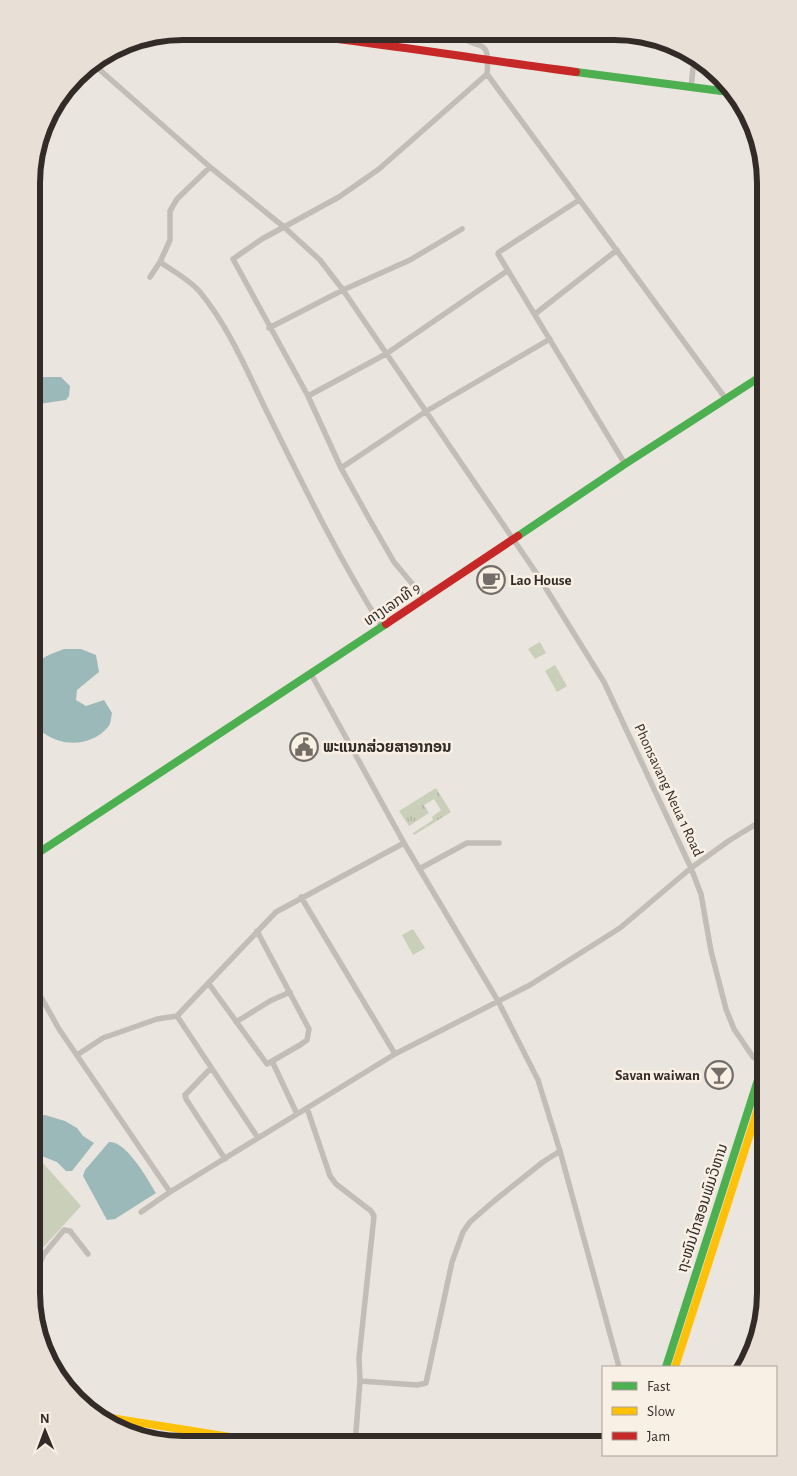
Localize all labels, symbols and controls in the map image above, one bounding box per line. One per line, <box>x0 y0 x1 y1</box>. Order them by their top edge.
cafe icon: Lao House <box>476 565 506 595</box>
place label: Lao House <box>510 573 572 588</box>
street label: ທາງເລກທີ 9 <box>360 579 423 629</box>
street label: Phonsavang Neua 1 Road <box>631 721 706 859</box>
public building icon: ພະແນກສ່ວຍສາອາກອນ <box>289 732 319 762</box>
place label: ພະແນກສ່ວຍສາອາກອນ <box>323 738 451 755</box>
bar icon: Savan waiwan <box>704 1060 734 1090</box>
place label: Savan waiwan <box>615 1068 700 1083</box>
street label: ຖະໜົນໄກສອນພົມວິຫານ <box>673 1141 730 1274</box>
legend <box>602 1366 777 1456</box>
text: Fast <box>647 1379 671 1394</box>
text: Slow <box>647 1404 675 1419</box>
north arrow <box>20 1406 70 1456</box>
text: N <box>40 1412 50 1426</box>
text: Jam <box>647 1429 670 1444</box>

